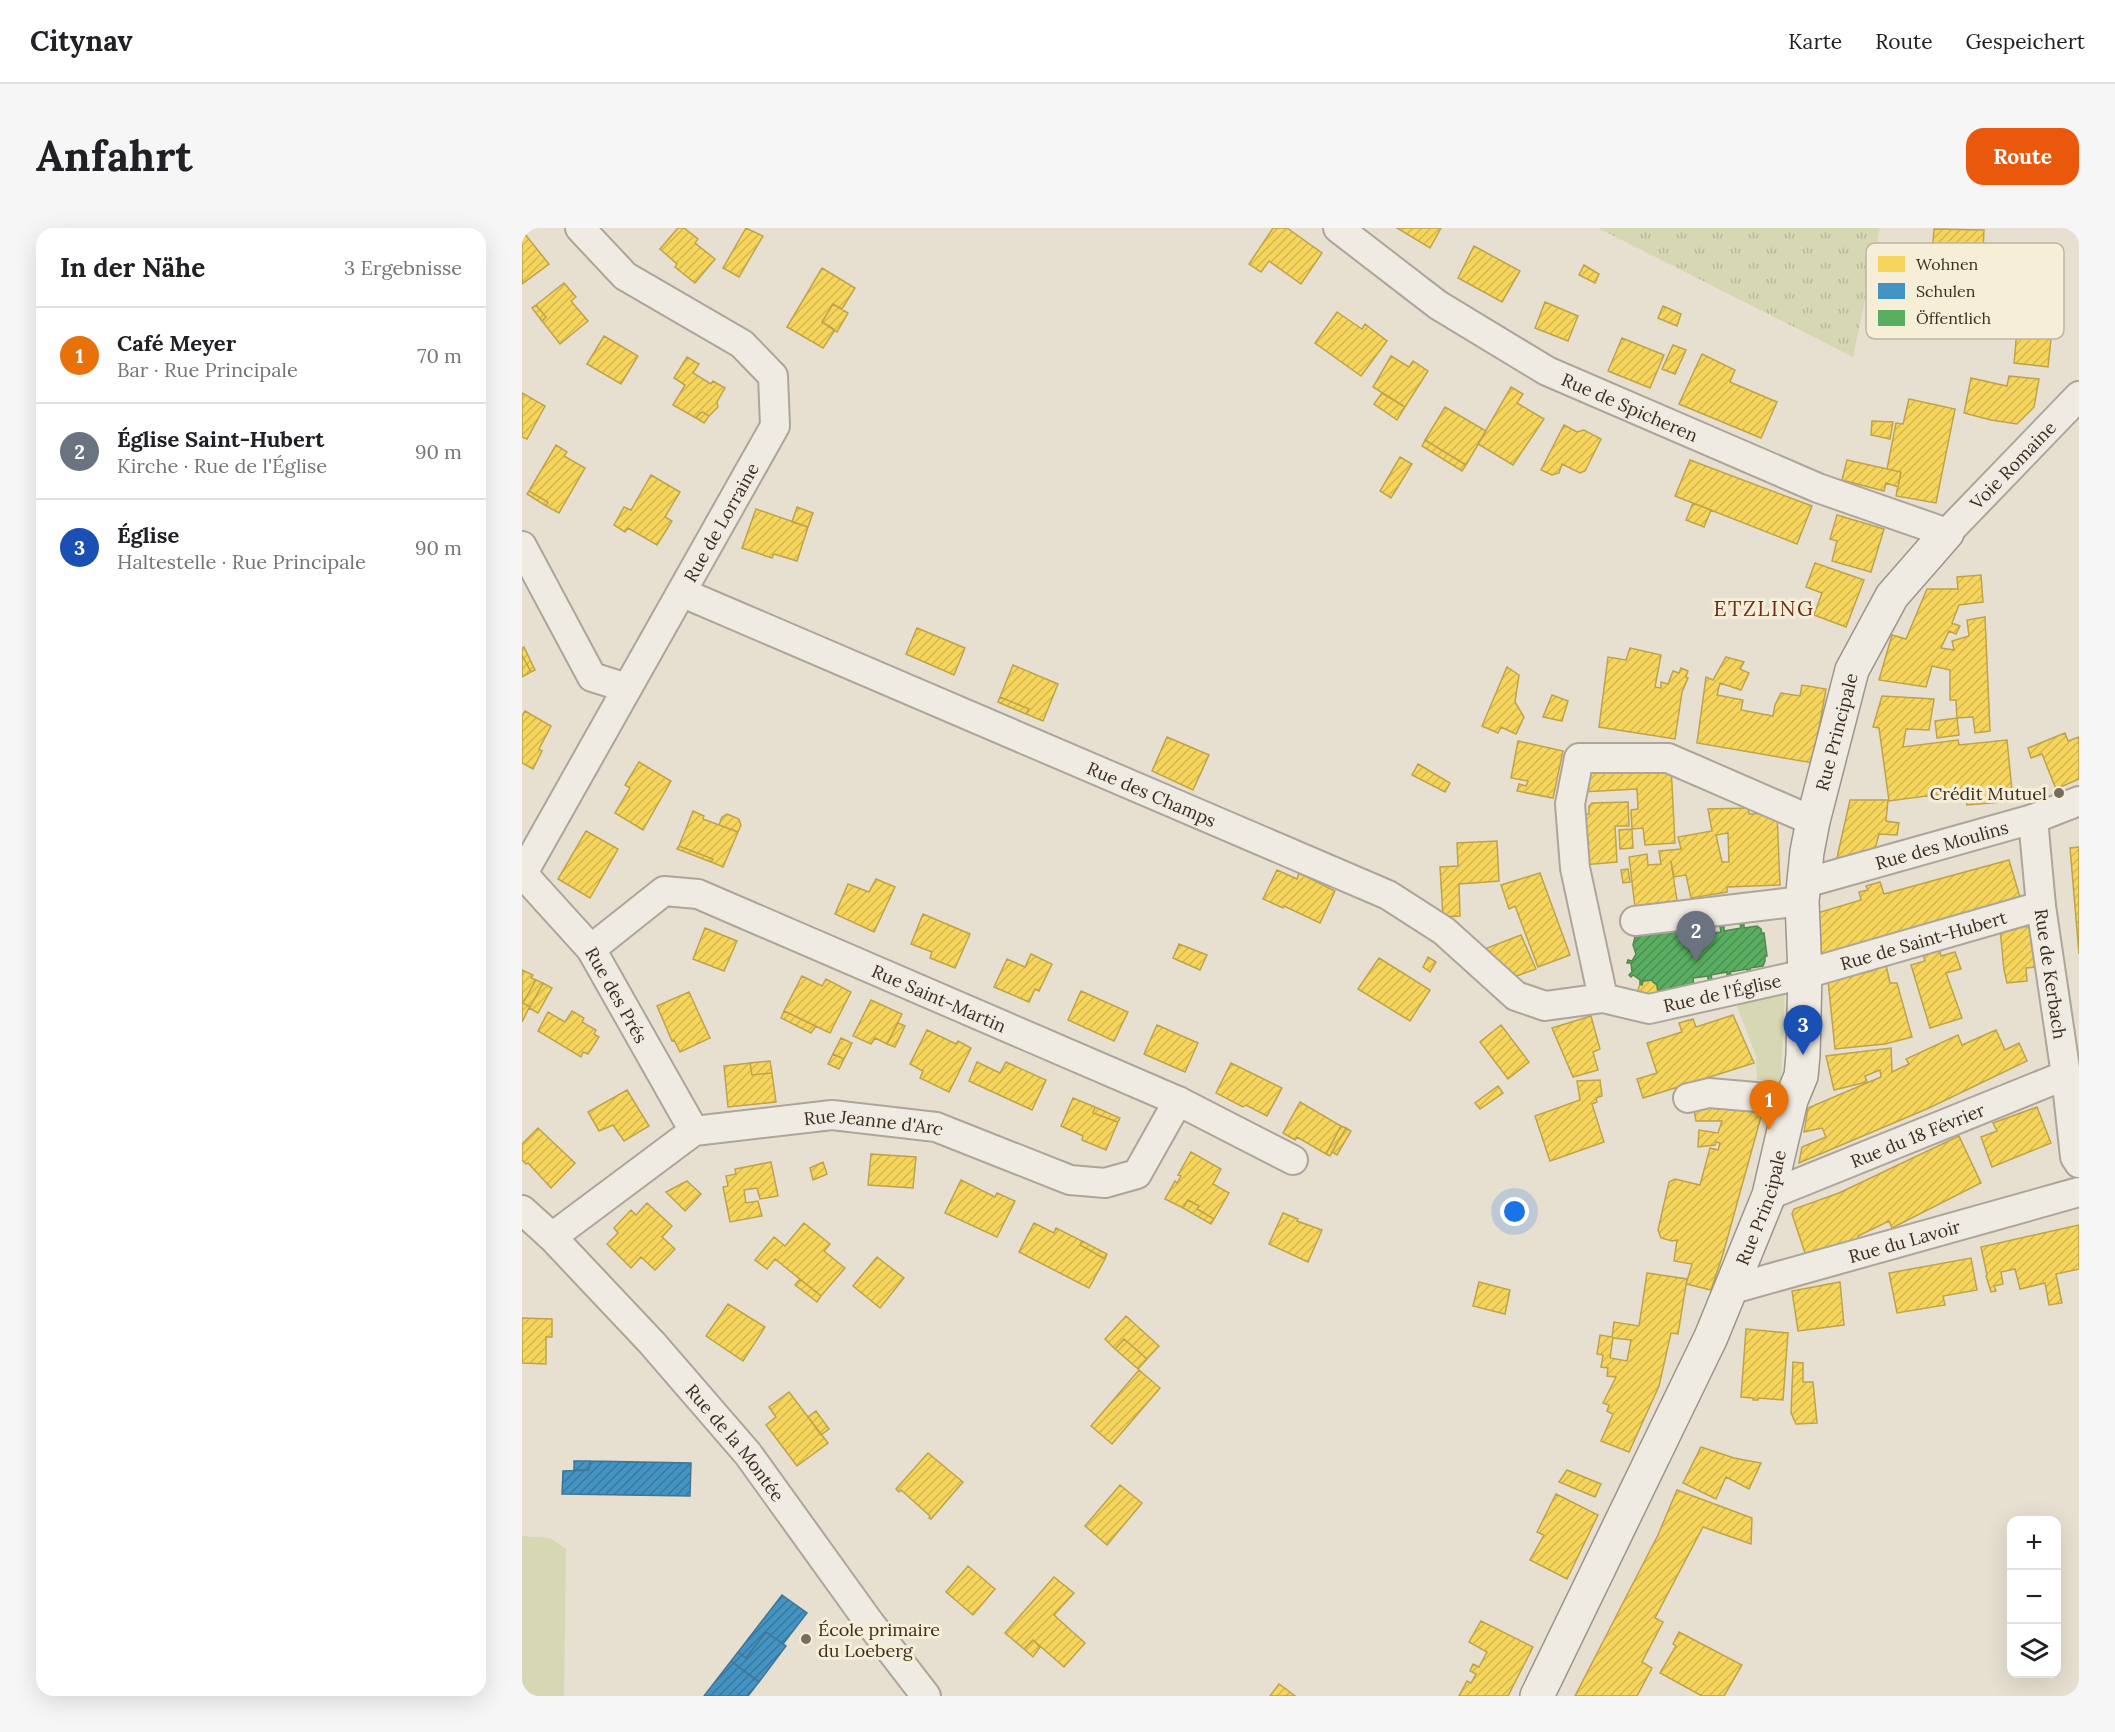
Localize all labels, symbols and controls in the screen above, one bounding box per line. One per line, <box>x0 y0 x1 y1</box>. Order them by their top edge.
text: Citynav <box>30 23 133 59</box>
text: Karte <box>1788 28 1842 55</box>
text: Route <box>1875 28 1933 55</box>
text: Gespeichert <box>1966 28 2085 55</box>
button: Route <box>1966 128 2079 185</box>
text: Anfahrt <box>36 129 193 183</box>
legend <box>1866 243 2064 339</box>
text: In der Nähe <box>60 251 205 284</box>
text: Wohnen <box>1916 254 1979 274</box>
text: 3 Ergebnisse <box>344 255 462 280</box>
text: Schulen <box>1916 281 1976 301</box>
text: Öffentlich <box>1916 308 1991 328</box>
text: Café Meyer <box>117 329 236 357</box>
text: 1 <box>75 343 84 368</box>
text: 70 m <box>417 343 462 368</box>
text: Bar · Rue Principale <box>117 357 298 382</box>
street label: Rue de Spicheren <box>1558 367 1702 446</box>
street label: Voie Romaine <box>1964 416 2061 515</box>
text: Église Saint-Hubert <box>117 425 324 453</box>
text: 2 <box>74 439 85 464</box>
text: 90 m <box>415 439 462 464</box>
text: Kirche · Rue de l'Église <box>117 453 327 478</box>
street label: Rue de Lorraine <box>678 458 764 586</box>
text: Église <box>117 521 179 549</box>
text: 3 <box>74 535 85 560</box>
text: 90 m <box>415 535 462 560</box>
text: Haltestelle · Rue Principale <box>117 549 366 574</box>
district label: ETZLING <box>1714 595 1814 622</box>
street label: Rue Principale <box>1810 670 1862 793</box>
street label: Rue des Champs <box>1084 756 1220 832</box>
place label: Crédit Mutuel <box>1930 782 2047 805</box>
marker: Crédit Mutuel <box>2052 786 2066 800</box>
street label: Rue des Moulins <box>1873 815 2011 874</box>
street label: Rue de Saint-Hubert <box>1837 905 2009 975</box>
street label: Rue de Kerbach <box>2030 907 2072 1041</box>
pin: 2 <box>1676 912 1716 961</box>
street label: Rue des Prés <box>581 943 653 1047</box>
street label: Rue Saint-Martin <box>868 959 1010 1037</box>
street label: Rue de l'Église <box>1661 968 1783 1017</box>
pin: 3 <box>1784 1006 1822 1055</box>
pin: 1 <box>1750 1080 1788 1130</box>
street label: Rue du 18 Février <box>1847 1098 1988 1173</box>
street label: Rue Jeanne d'Arc <box>802 1103 947 1140</box>
street label: Rue Principale <box>1730 1147 1791 1268</box>
your location <box>1500 1197 1529 1226</box>
street label: Rue du Lavoir <box>1846 1214 1963 1268</box>
street label: Rue de la Montée <box>681 1379 790 1506</box>
map controls <box>2007 1516 2061 1678</box>
button: + <box>2007 1516 2061 1570</box>
button: − <box>2007 1570 2061 1624</box>
place label: École primaire du Loeberg <box>818 1618 940 1662</box>
button: layers <box>2007 1624 2061 1678</box>
marker: École primaire du Loeberg <box>799 1632 813 1646</box>

